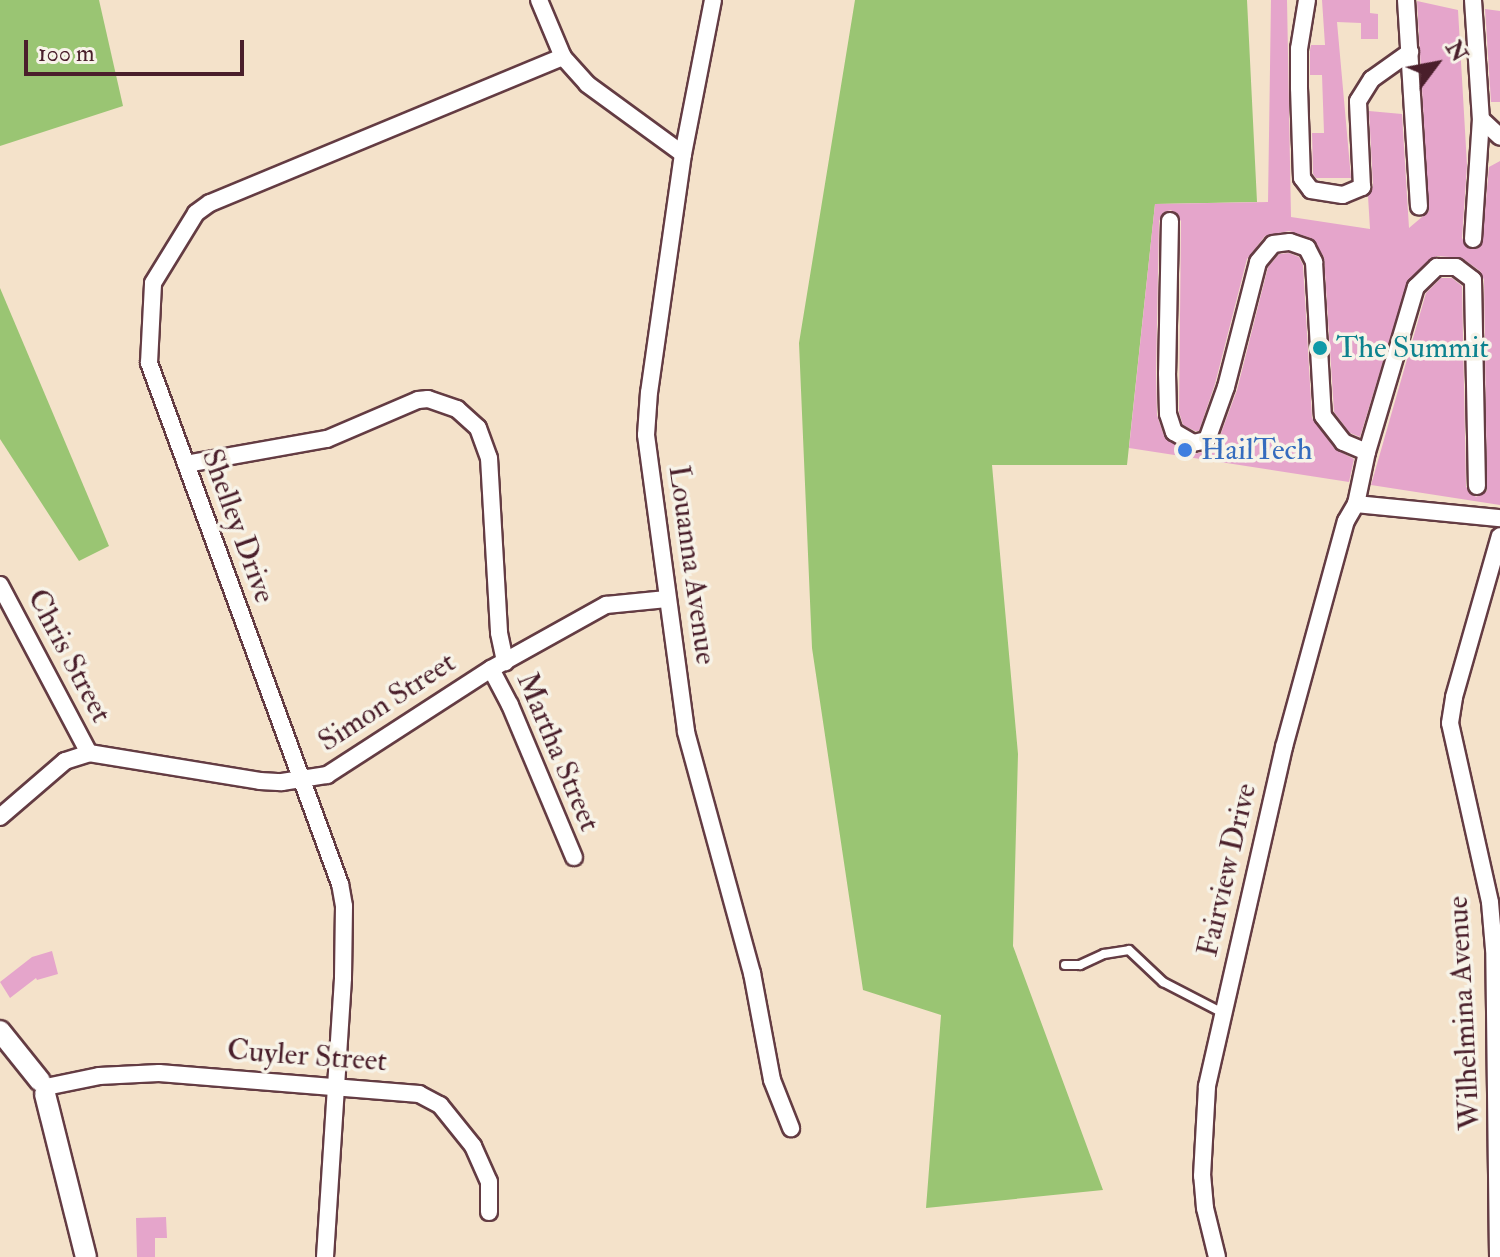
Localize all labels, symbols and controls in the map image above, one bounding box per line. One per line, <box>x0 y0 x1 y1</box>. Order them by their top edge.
scale bar <box>28 24 248 74</box>
north arrow <box>1396 24 1476 104</box>
text: N <box>1439 36 1473 67</box>
text: 100 m <box>38 38 95 69</box>
place label: The Summit <box>1336 330 1489 366</box>
marker: The Summit <box>1311 339 1329 357</box>
place label: HailTech <box>1201 432 1312 468</box>
marker: HailTech <box>1176 441 1194 459</box>
street label: Shelley Drive <box>194 444 282 608</box>
street label: Louanna Avenue <box>660 463 724 667</box>
street label: Chris Street <box>19 583 119 729</box>
street label: Simon Street <box>312 644 462 760</box>
street label: Martha Street <box>508 667 608 837</box>
street label: Fairview Drive <box>1190 780 1264 960</box>
street label: Wilhelmina Avenue <box>1440 895 1488 1131</box>
street label: Cuyler Street <box>226 1032 388 1080</box>

